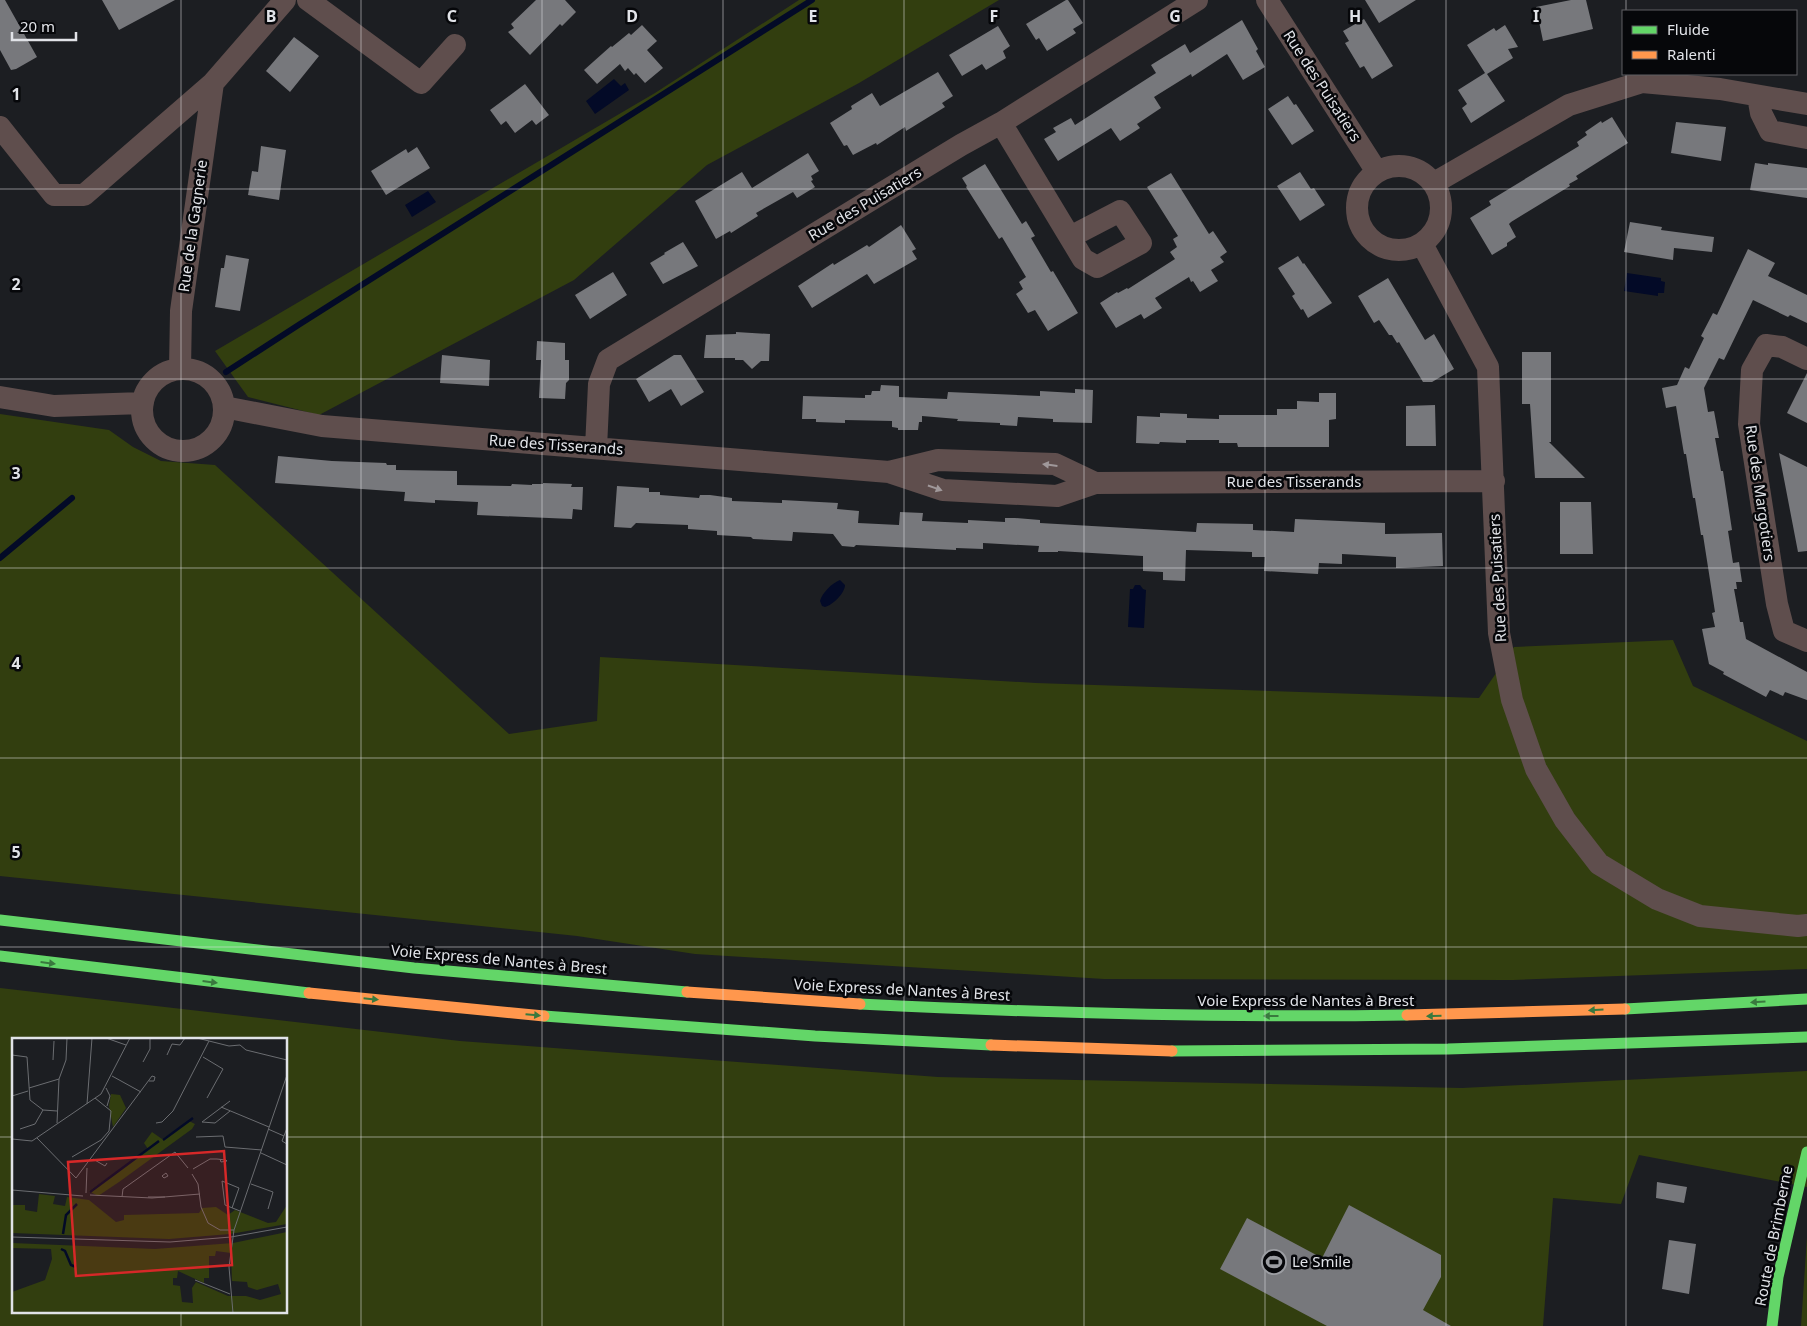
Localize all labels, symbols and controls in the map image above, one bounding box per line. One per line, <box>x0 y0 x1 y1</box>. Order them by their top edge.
text: B <box>266 5 276 27</box>
text: C <box>447 5 457 27</box>
text: D <box>626 5 638 27</box>
text: E <box>809 5 818 27</box>
text: F <box>990 5 998 27</box>
text: G <box>1169 5 1181 27</box>
text: H <box>1349 5 1361 27</box>
text: I <box>1533 5 1539 27</box>
scale bar <box>12 10 76 42</box>
legend <box>1622 10 1797 75</box>
text: 20 m <box>20 16 55 36</box>
text: Fluide <box>1667 19 1709 39</box>
street label: Rue des Puisatiers <box>1279 26 1366 145</box>
text: Ralenti <box>1667 44 1716 64</box>
text: 1 <box>11 83 21 105</box>
street label: Rue de la Gagnerie <box>173 158 211 293</box>
street label: Rue des Puisatiers <box>804 161 925 245</box>
text: 2 <box>11 273 21 295</box>
street label: Rue des Margotiers <box>1742 424 1780 562</box>
street label: Rue des Tisserands <box>488 429 624 459</box>
one-way arrow <box>1042 461 1058 469</box>
text: 3 <box>11 462 21 484</box>
street label: Rue des Tisserands <box>1227 471 1361 491</box>
one-way arrow <box>928 484 943 492</box>
street label: Rue des Puisatiers <box>1484 513 1510 643</box>
text: 4 <box>11 652 21 674</box>
text: 5 <box>11 841 21 863</box>
street label: Voie Express de Nantes à Brest <box>390 940 609 978</box>
one-way arrow <box>41 959 57 967</box>
street label: Voie Express de Nantes à Brest <box>793 973 1011 1005</box>
one-way arrow <box>202 978 218 986</box>
street label: Voie Express de Nantes à Brest <box>1198 990 1415 1010</box>
one-way arrow <box>364 995 380 1003</box>
one-way arrow <box>1750 998 1766 1006</box>
one-way arrow <box>1588 1007 1604 1015</box>
one-way arrow <box>525 1011 541 1019</box>
one-way arrow <box>1263 1012 1279 1020</box>
one-way arrow <box>1425 1012 1441 1020</box>
inset map <box>12 1038 288 1314</box>
street label: Route de Brimberne <box>1750 1164 1796 1308</box>
sports icon: Le Smile <box>1261 1249 1287 1275</box>
place label: Le Smile <box>1292 1251 1351 1271</box>

